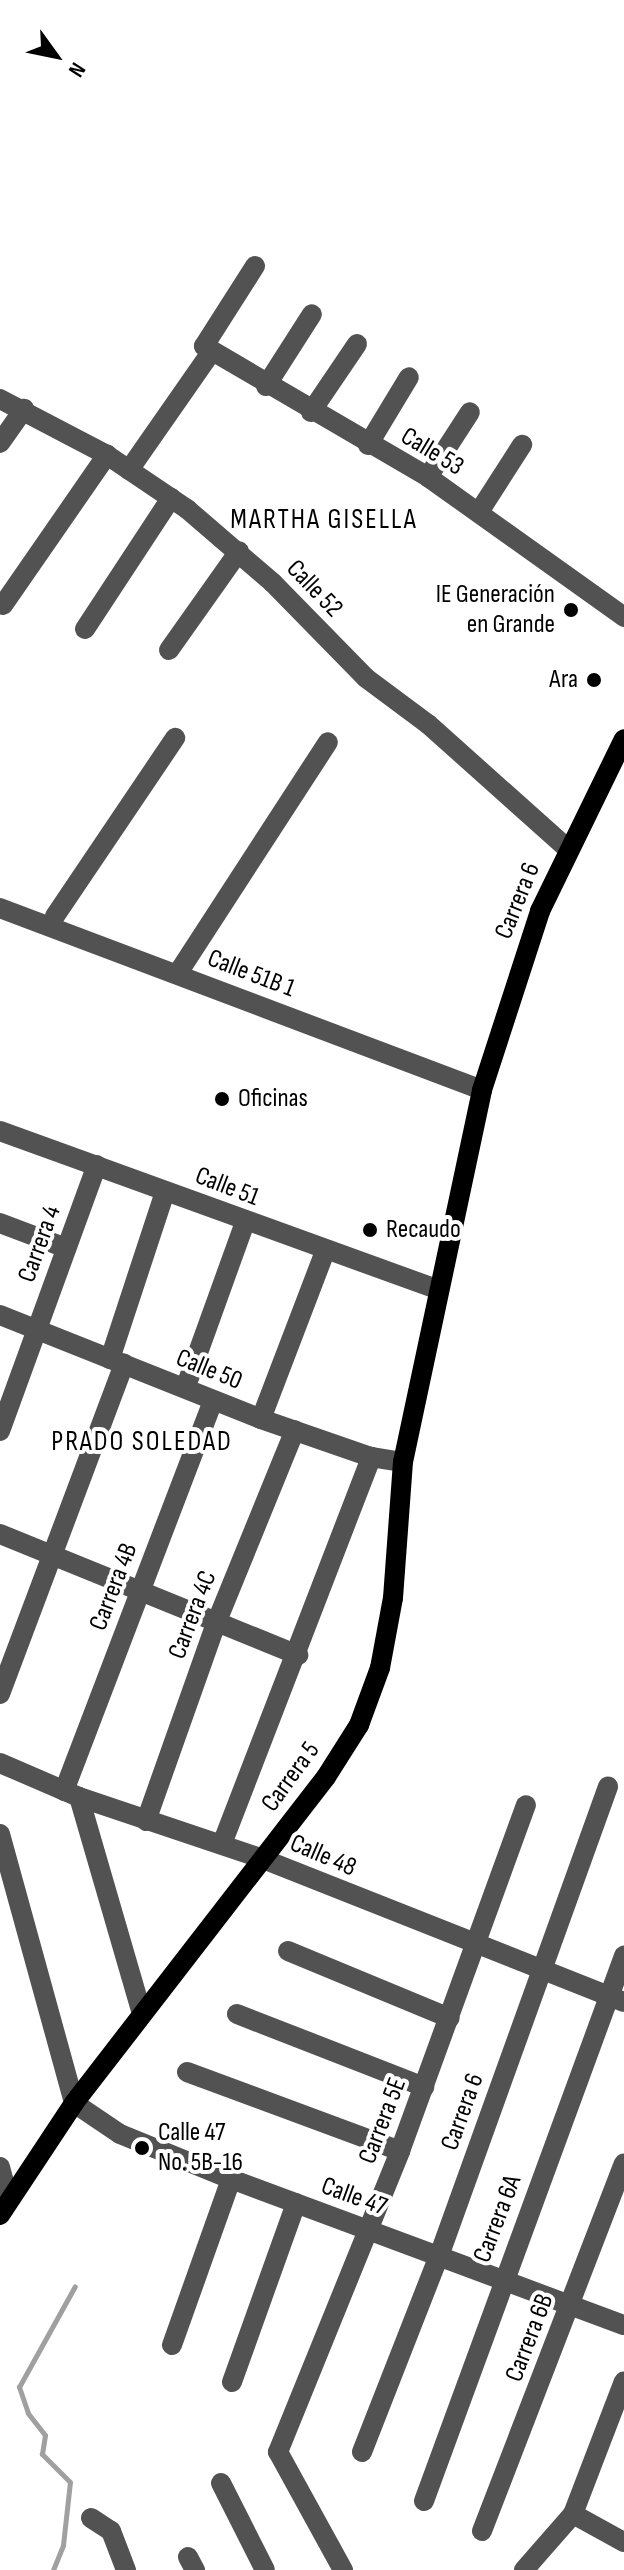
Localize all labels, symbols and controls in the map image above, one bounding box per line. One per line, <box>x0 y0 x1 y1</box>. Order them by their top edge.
north arrow <box>16 16 96 96</box>
text: N <box>62 57 91 82</box>
street label: Calle 53 <box>395 421 469 483</box>
district label: MARTHA GISELLA <box>230 503 418 537</box>
street label: Calle 52 <box>279 554 349 624</box>
place label: IE Generación en Grande <box>436 579 555 640</box>
marker: IE Generación en Grande <box>562 601 580 619</box>
place label: Ara <box>549 664 578 696</box>
marker: Ara <box>585 671 603 689</box>
street label: Carrera 6 <box>489 858 547 944</box>
street label: Calle 51B 1 <box>203 943 299 1005</box>
place label: Oficinas <box>238 1083 308 1115</box>
marker: Oficinas <box>213 1090 231 1108</box>
street label: Calle 51 <box>191 1161 263 1213</box>
street label: Carrera 4 <box>12 1201 68 1287</box>
place label: Recaudo <box>386 1214 461 1246</box>
marker: Recaudo <box>361 1221 379 1239</box>
street label: Calle 50 <box>171 1343 247 1397</box>
district label: PRADO SOLEDAD <box>51 1425 233 1459</box>
street label: Carrera 4B <box>83 1539 145 1635</box>
street label: Carrera 4C <box>162 1567 224 1663</box>
street label: Carrera 5 <box>255 1736 327 1818</box>
street label: Calle 48 <box>285 1828 361 1884</box>
street label: Carrera 6 <box>435 2069 491 2155</box>
street label: Carrera 5E <box>352 2074 414 2168</box>
place label: Calle 47 No. 5B-16 <box>158 2117 243 2178</box>
marker: Calle 47 No. 5B-16 <box>133 2139 151 2157</box>
street label: Calle 47 <box>317 2171 391 2223</box>
street label: Carrera 6A <box>467 2171 529 2267</box>
street label: Carrera 6B <box>499 2290 561 2386</box>

